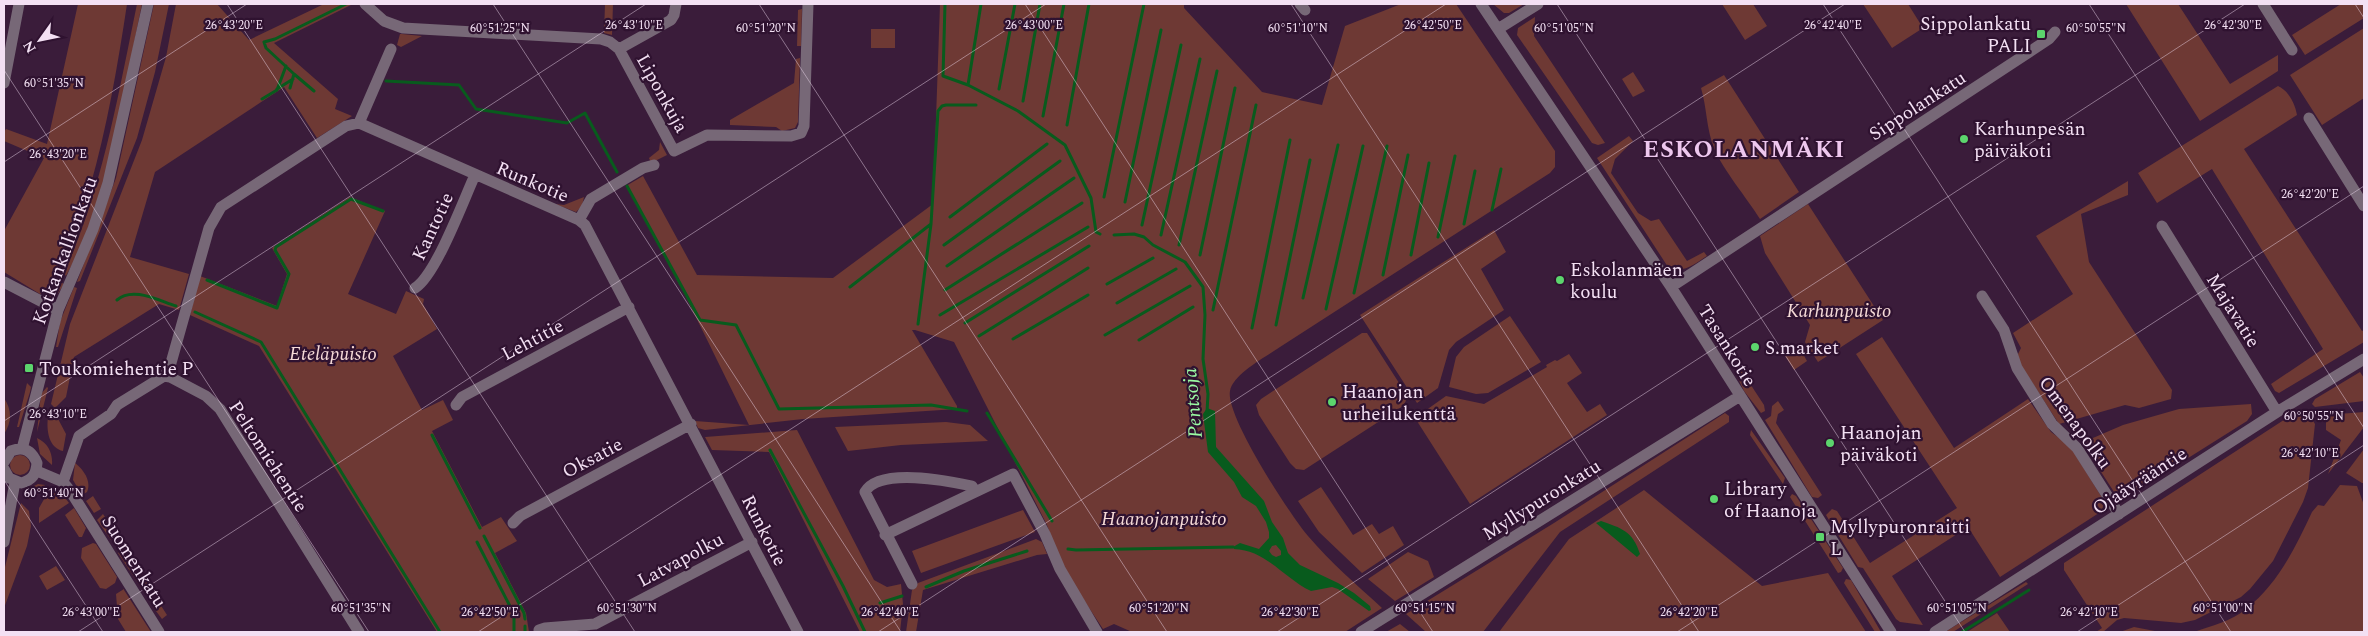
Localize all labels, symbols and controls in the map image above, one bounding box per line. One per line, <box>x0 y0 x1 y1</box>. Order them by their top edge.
place label: Sippolankatu PALI <box>1920 10 2031 61</box>
north arrow <box>15 15 65 65</box>
text: 26°43'20"E <box>205 16 263 35</box>
text: 26°43'10"E <box>605 16 663 35</box>
text: 26°43'00"E <box>1005 16 1063 35</box>
text: 26°42'50"E <box>1404 16 1462 35</box>
text: 26°42'40"E <box>1804 16 1862 35</box>
text: 26°42'30"E <box>2204 16 2262 35</box>
text: 60°51'25"N <box>470 19 530 38</box>
text: 60°51'20"N <box>736 19 796 38</box>
text: 60°51'10"N <box>1268 19 1328 38</box>
text: 60°51'05"N <box>1534 19 1594 38</box>
text: 60°50'55"N <box>2066 19 2126 38</box>
marker: Sippolankatu PALI <box>2035 28 2047 40</box>
text: N <box>18 36 41 57</box>
street label: Liponkuja <box>628 49 696 139</box>
street label: Sippolankatu <box>1863 64 1972 149</box>
text: 60°51'35"N <box>24 74 84 93</box>
place label: Karhunpesän päiväkoti <box>1974 115 2086 166</box>
district label: ESKOLANMÄKI <box>1643 132 1845 168</box>
marker: Karhunpesän päiväkoti <box>1958 133 1970 145</box>
text: 26°43'20"E <box>29 145 87 164</box>
street label: Runkotie <box>491 154 573 211</box>
street label: Kotkankallionkatu <box>25 172 106 329</box>
text: 26°42'20"E <box>2281 185 2339 204</box>
street label: Kantotie <box>405 188 462 266</box>
place label: Eskolanmäen koulu <box>1570 256 1683 307</box>
street label: Majavatie <box>2198 268 2267 354</box>
marker: Eskolanmäen koulu <box>1554 274 1566 286</box>
park label: Karhunpuisto <box>1787 297 1891 326</box>
street label: Tasankotie <box>1690 299 1763 393</box>
street label: Lehtitie <box>496 312 569 369</box>
place label: S.market <box>1765 334 1839 363</box>
park label: Eteläpuisto <box>289 340 377 369</box>
marker: S.market <box>1749 341 1761 353</box>
place label: Toukomiehentie P <box>39 355 194 384</box>
marker: Toukomiehentie P <box>23 362 35 374</box>
water label: Pentsoja <box>1175 366 1211 439</box>
street label: Omenapolku <box>2031 370 2119 476</box>
place label: Haanojan urheilukenttä <box>1342 378 1457 429</box>
street label: Peltomiehentie <box>221 395 315 518</box>
marker: Haanojan urheilukenttä <box>1326 396 1338 408</box>
text: 26°43'10"E <box>29 405 87 424</box>
text: 60°50'55"N <box>2284 407 2344 426</box>
place label: Haanojan päiväkoti <box>1840 419 1922 470</box>
street label: Oksatie <box>557 430 628 486</box>
marker: Haanojan päiväkoti <box>1824 437 1836 449</box>
street label: Ojaäyrääntie <box>2087 440 2193 523</box>
text: 26°42'10"E <box>2281 444 2339 463</box>
street label: Myllypuronkatu <box>1477 452 1607 548</box>
place label: Library of Haanoja <box>1724 475 1817 526</box>
text: 60°51'40"N <box>24 484 84 503</box>
street label: Runkotie <box>733 490 794 571</box>
marker: Library of Haanoja <box>1708 493 1720 505</box>
park label: Haanojanpuisto <box>1101 505 1227 534</box>
street label: Suomenkatu <box>94 510 174 614</box>
place label: Myllypuronraitti L <box>1830 513 1970 564</box>
street label: Latvapolku <box>632 525 729 595</box>
marker: Myllypuronraitti L <box>1814 531 1826 543</box>
text: 60°51'35"N <box>331 599 391 618</box>
text: 60°51'30"N <box>597 599 657 618</box>
text: 60°51'20"N <box>1129 599 1189 618</box>
text: 60°51'15"N <box>1395 599 1455 618</box>
text: 60°51'05"N <box>1927 599 1987 618</box>
text: 60°51'00"N <box>2193 599 2253 618</box>
text: 26°43'00"E <box>62 603 120 622</box>
text: 26°42'50"E <box>461 603 519 622</box>
text: 26°42'40"E <box>861 603 919 622</box>
text: 26°42'30"E <box>1261 603 1319 622</box>
text: 26°42'20"E <box>1660 603 1718 622</box>
text: 26°42'10"E <box>2060 603 2118 622</box>

